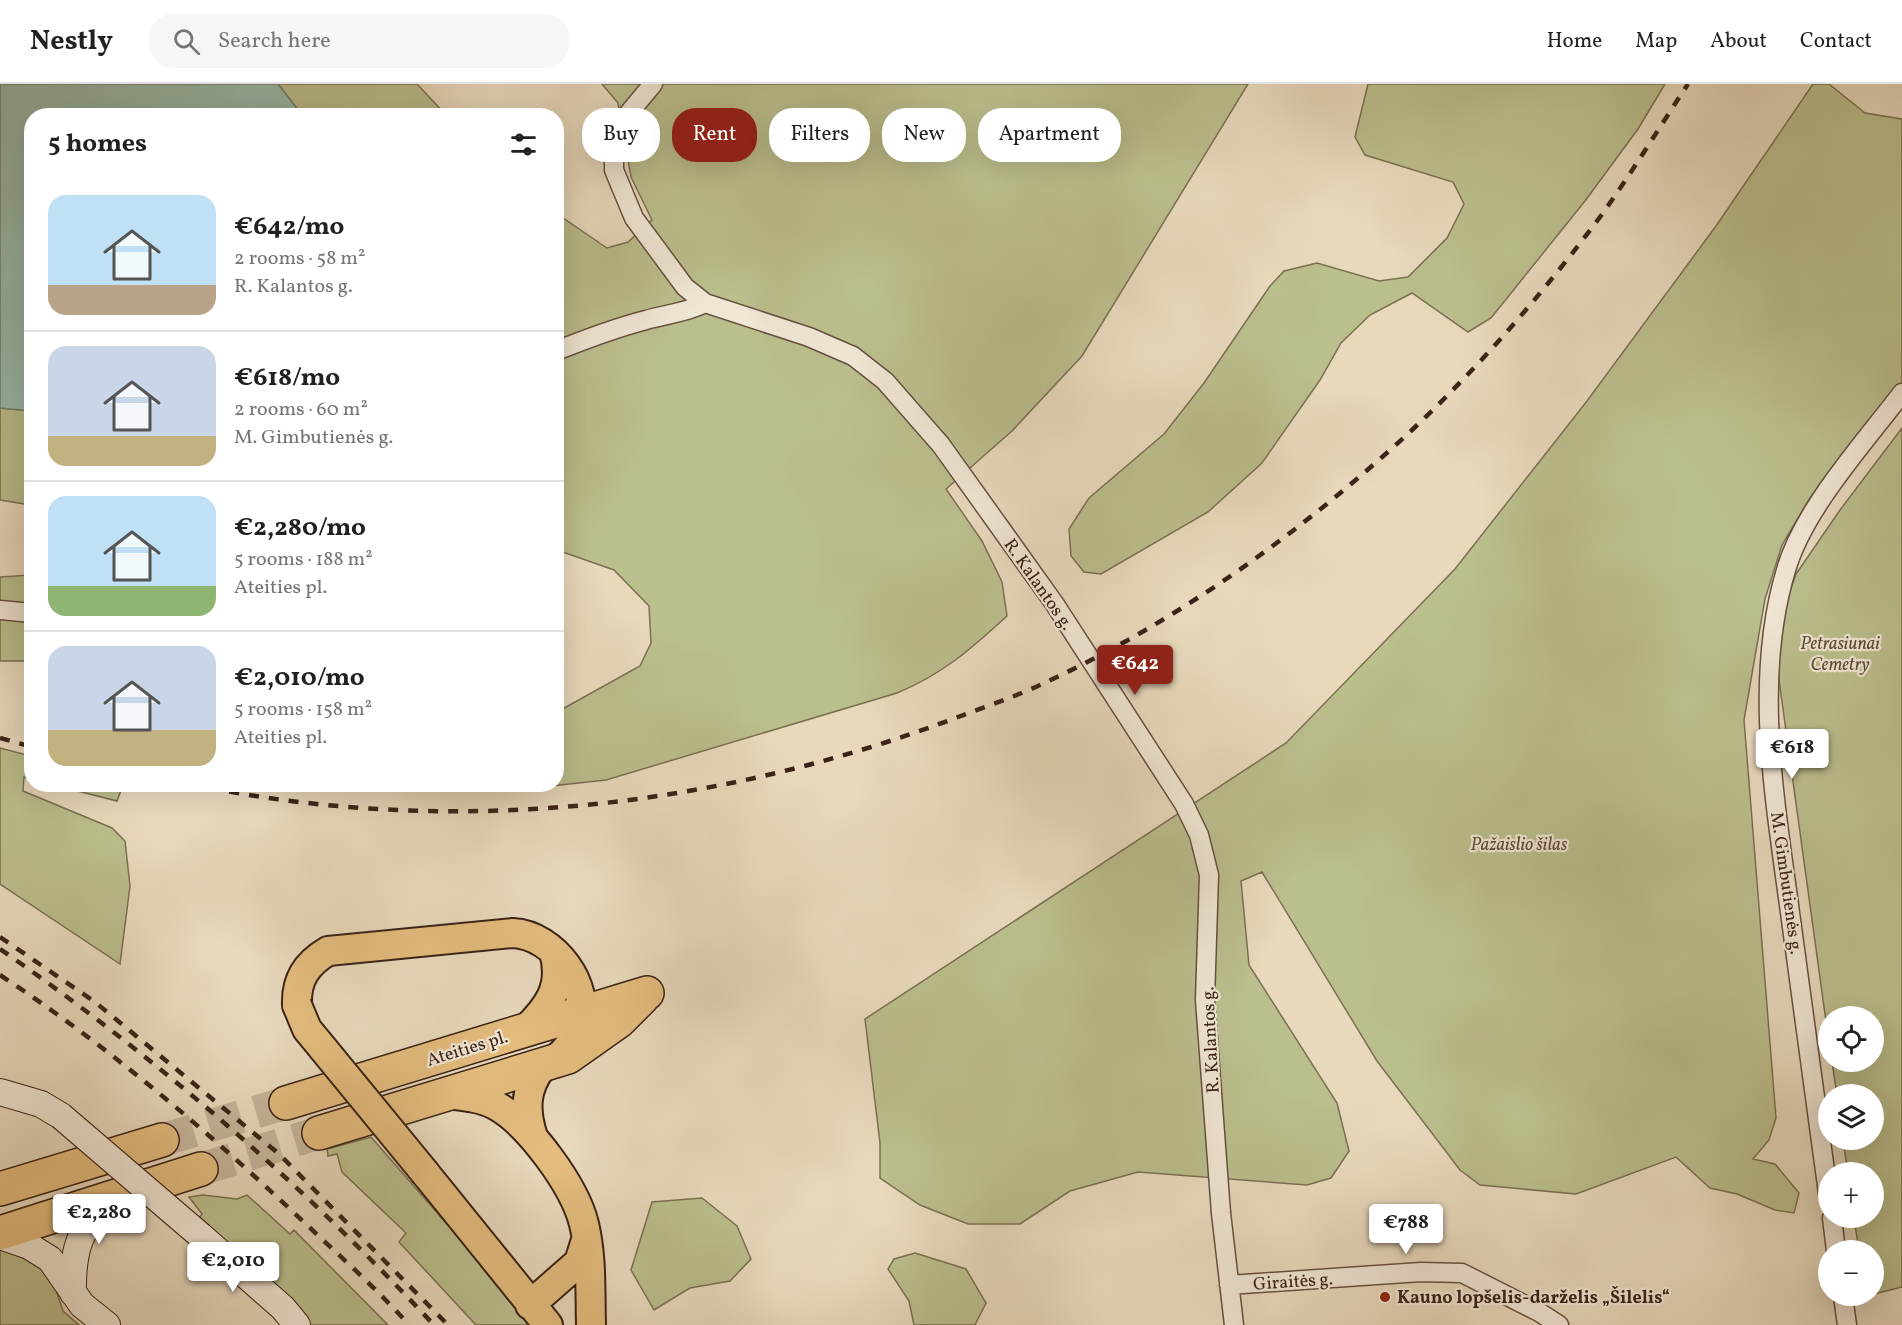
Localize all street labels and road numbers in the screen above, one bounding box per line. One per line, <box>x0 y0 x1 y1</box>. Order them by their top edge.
street label: R. Kalantos g. <box>997 534 1079 636</box>
street label: M. Gimbutienės g. <box>1763 810 1808 956</box>
street label: R. Kalantos g. <box>1196 986 1227 1094</box>
street label: Ateities pl. <box>424 1025 511 1074</box>
street label: Giraitės g. <box>1252 1267 1334 1298</box>

